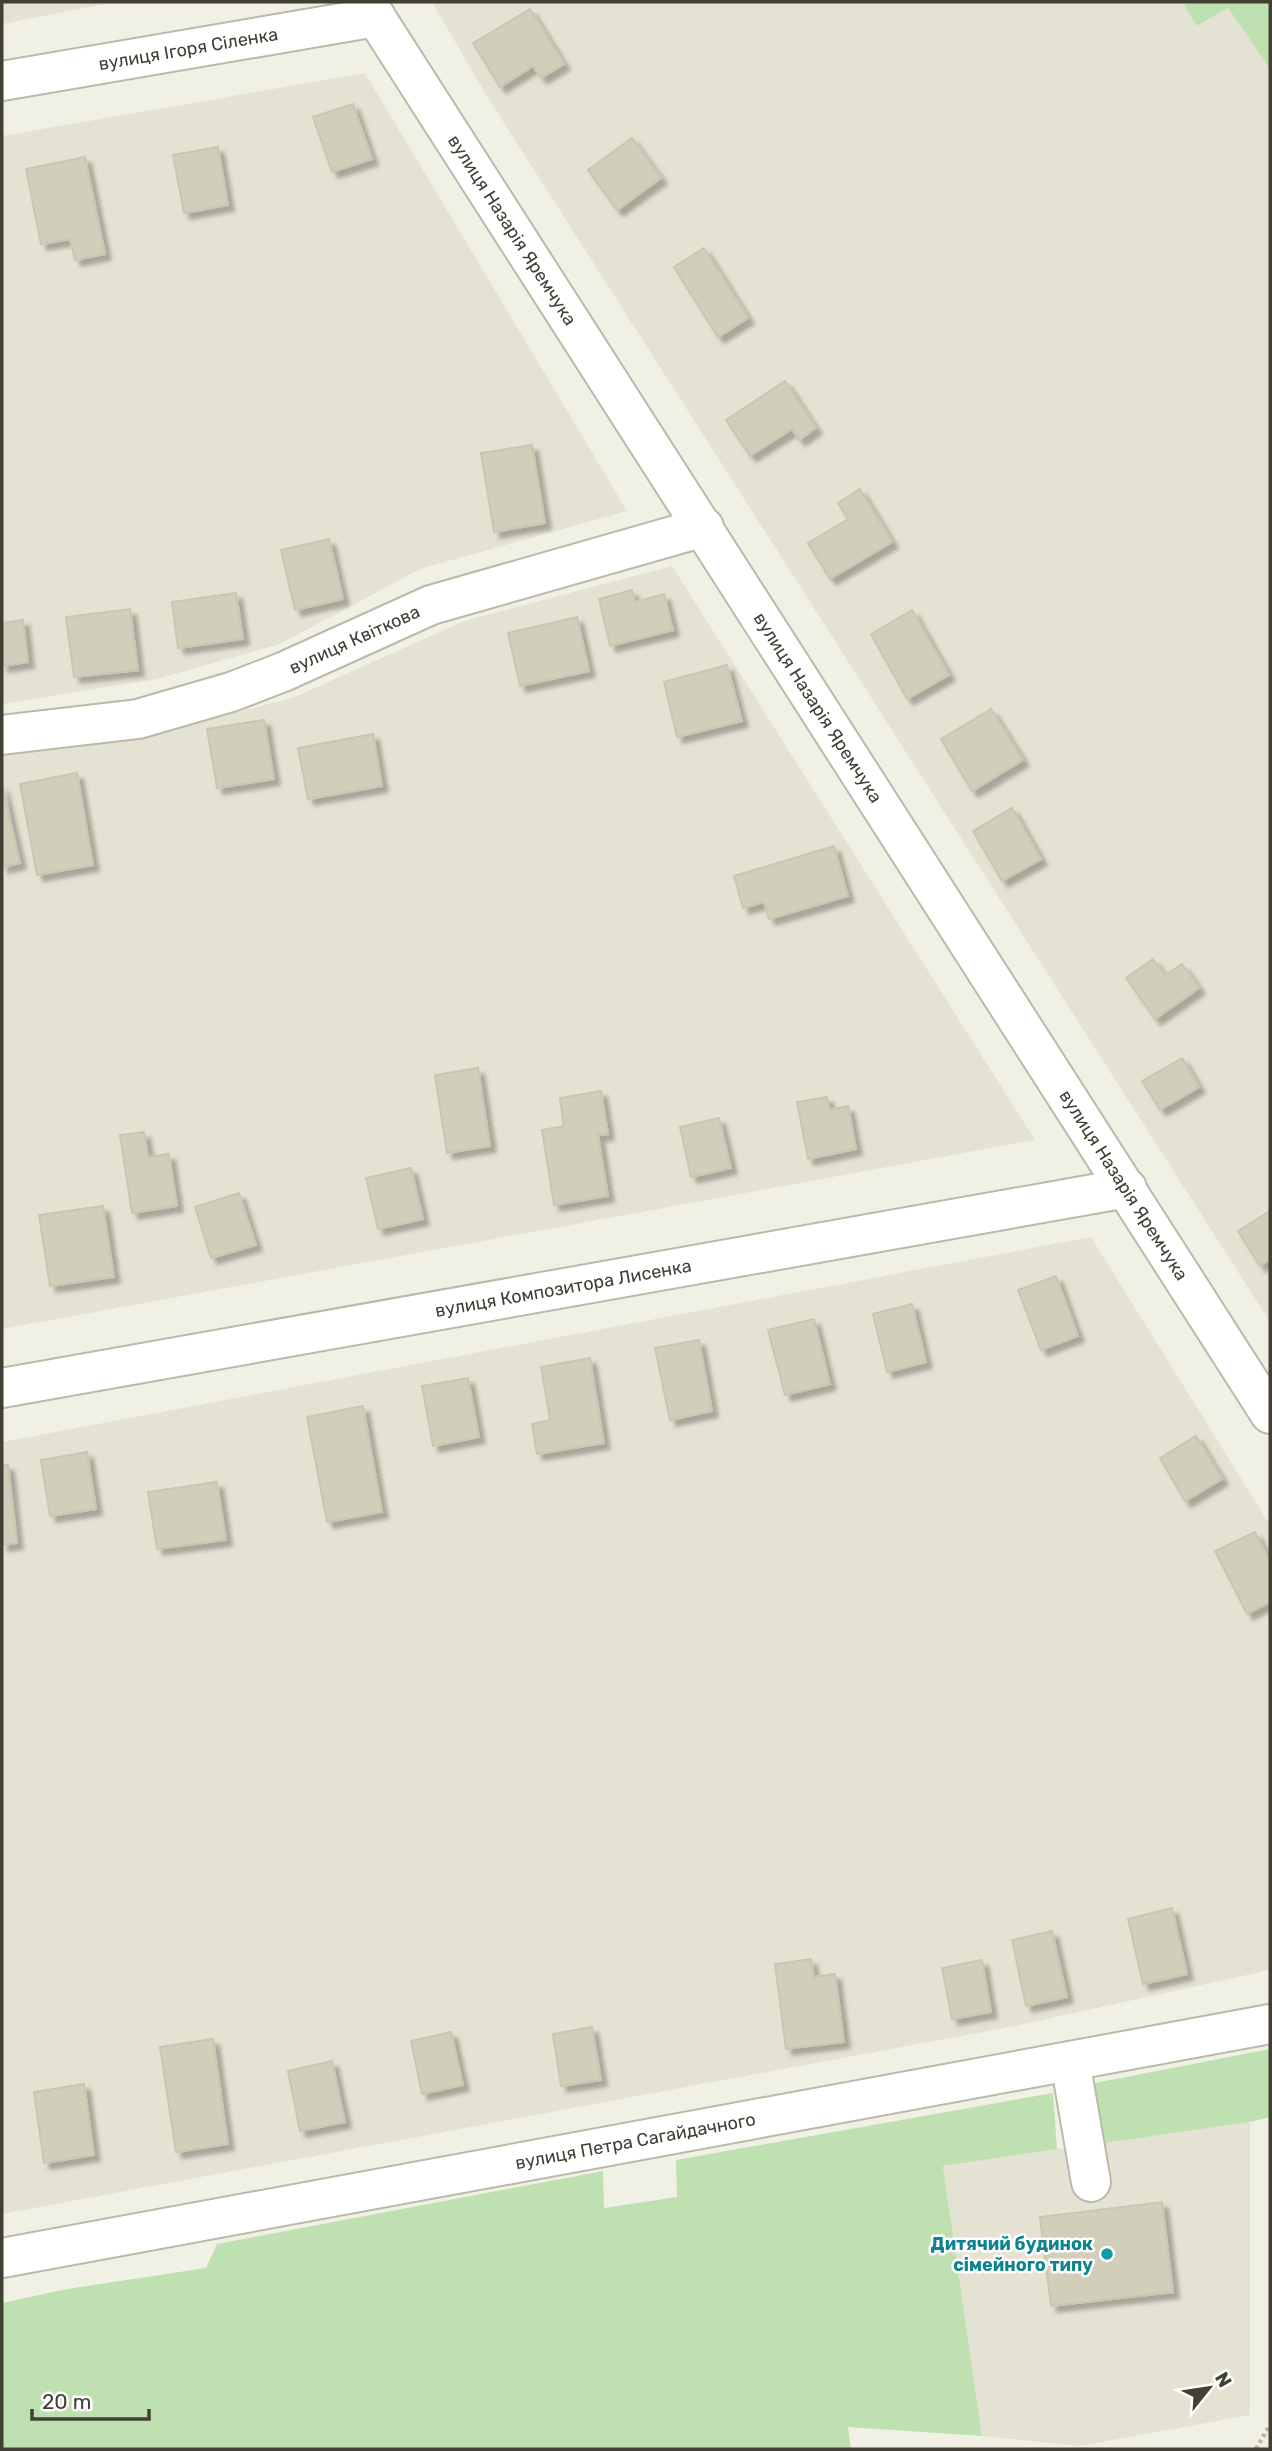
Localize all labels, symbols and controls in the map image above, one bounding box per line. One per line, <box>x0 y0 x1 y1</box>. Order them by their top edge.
street label: вулиця Ігоря Сіленка <box>97 23 280 75</box>
street label: вулиця Назарія Яремчука <box>443 131 581 330</box>
street label: вулиця Квіткова <box>286 601 423 679</box>
street label: вулиця Назарія Яремчука <box>749 608 887 807</box>
street label: вулиця Назарія Яремчука <box>1054 1086 1193 1285</box>
street label: вулиця Композитора Лисенка <box>433 1255 693 1322</box>
street label: вулиця Петра Сагайдачного <box>513 2108 757 2174</box>
place label: Дитячий будинок сімейного типу <box>931 2233 1093 2276</box>
marker: Дитячий будинок сімейного типу <box>1099 2246 1115 2262</box>
north arrow <box>1174 2353 1244 2423</box>
text: N <box>1210 2368 1237 2391</box>
scale bar <box>32 2378 149 2422</box>
text: 20 m <box>42 2389 91 2414</box>

